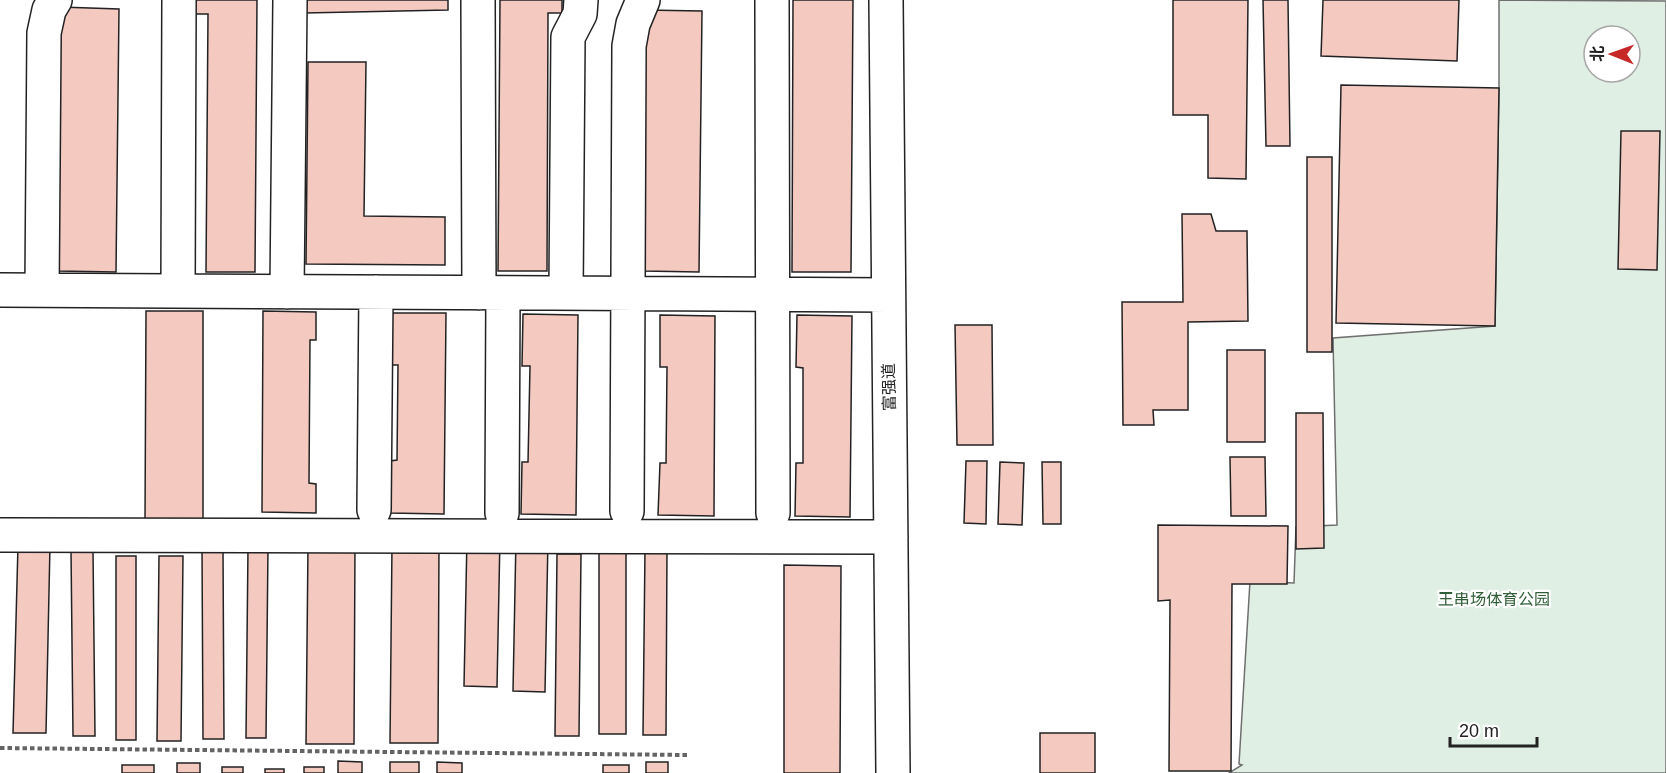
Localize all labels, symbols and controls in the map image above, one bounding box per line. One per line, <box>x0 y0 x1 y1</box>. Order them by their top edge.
north arrow <box>1582 24 1642 84</box>
text: 北 <box>1589 46 1606 62</box>
street label: 富强道 <box>880 363 898 411</box>
park label: 王串场体育公园 <box>1438 591 1550 608</box>
scale bar <box>1450 710 1537 748</box>
text: 20 m <box>1459 721 1499 741</box>

